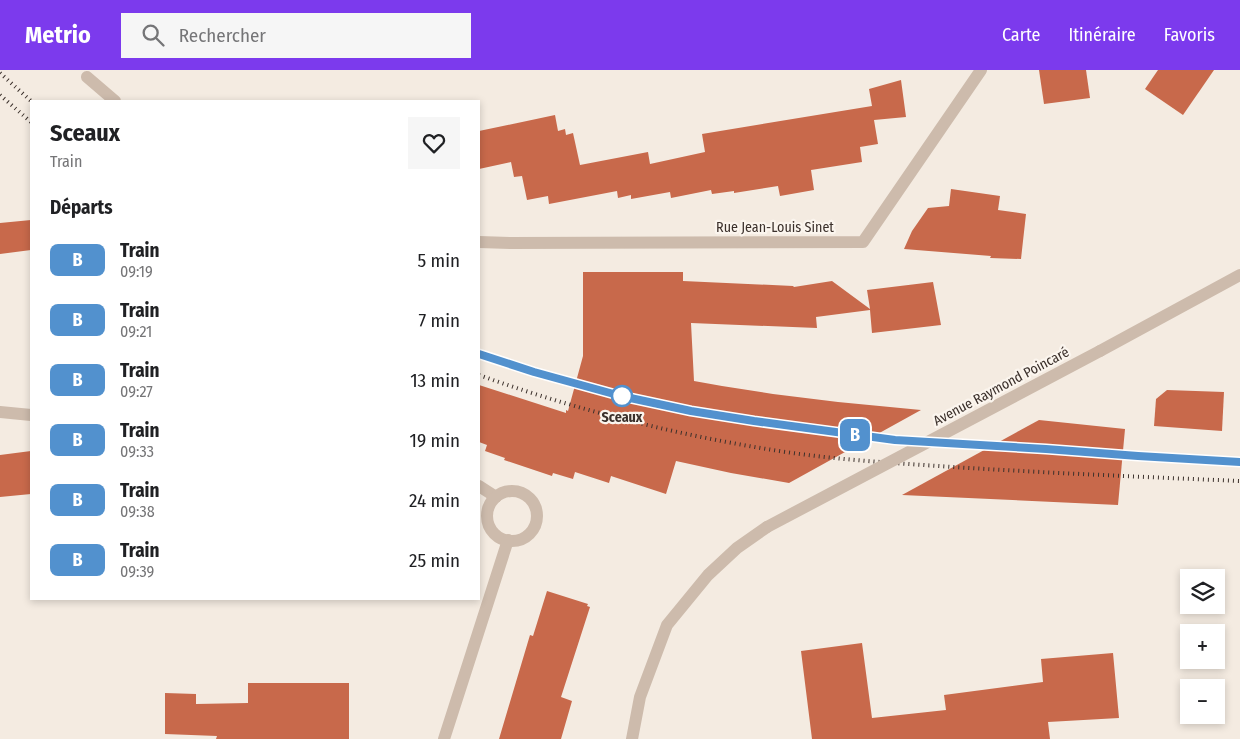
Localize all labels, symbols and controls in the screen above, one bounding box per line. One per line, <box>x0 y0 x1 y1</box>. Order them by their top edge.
search box <box>121 13 471 58</box>
text: Metrio <box>25 21 91 49</box>
icon: search <box>139 21 167 49</box>
text: Rechercher <box>179 24 266 47</box>
text: Carte <box>1002 24 1040 46</box>
text: Itinéraire <box>1068 24 1136 46</box>
text: Favoris <box>1164 24 1215 46</box>
button: heart <box>408 117 460 169</box>
text: Sceaux <box>50 119 120 147</box>
text: Train <box>50 152 82 171</box>
text: Départs <box>50 196 113 219</box>
street label: Rue Jean-Louis Sinet <box>716 219 834 236</box>
text: Train <box>120 239 159 262</box>
text: B <box>72 249 83 271</box>
text: 5 min <box>417 249 460 272</box>
text: 09:19 <box>120 262 153 281</box>
text: Train <box>120 299 159 322</box>
text: B <box>72 309 83 331</box>
text: 7 min <box>418 309 460 332</box>
text: 09:21 <box>120 322 152 341</box>
street label: Avenue Raymond Poincaré <box>930 343 1072 429</box>
text: Train <box>120 359 159 382</box>
text: B <box>72 369 83 391</box>
text: 13 min <box>410 369 460 392</box>
text: 09:27 <box>120 382 153 401</box>
marker: Sceaux <box>611 385 633 407</box>
place label: Sceaux <box>602 409 643 426</box>
text: Train <box>120 419 159 442</box>
line badge: B <box>839 419 871 451</box>
text: B <box>850 424 860 446</box>
text: B <box>72 429 83 451</box>
text: 19 min <box>409 429 460 452</box>
text: 09:33 <box>120 442 154 461</box>
text: Train <box>120 479 159 502</box>
text: B <box>72 489 83 511</box>
text: 24 min <box>409 489 460 512</box>
text: 09:38 <box>120 502 155 521</box>
text: Train <box>120 539 159 562</box>
text: B <box>72 549 83 571</box>
text: 25 min <box>409 549 460 572</box>
text: 09:39 <box>120 562 154 581</box>
map controls <box>1180 569 1225 724</box>
button: layers <box>1180 569 1225 614</box>
button: + <box>1180 624 1225 669</box>
button: − <box>1180 679 1225 724</box>

